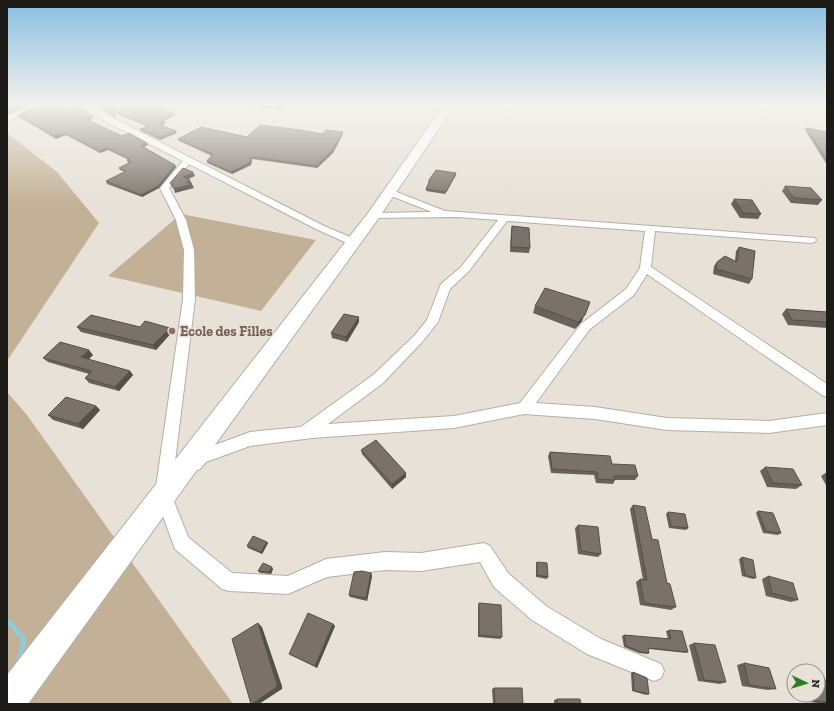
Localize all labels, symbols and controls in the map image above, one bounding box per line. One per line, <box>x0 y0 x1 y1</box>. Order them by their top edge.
place label: Ecole des Filles <box>180 323 273 340</box>
marker: Ecole des Filles <box>167 326 177 336</box>
north arrow <box>786 663 826 703</box>
text: N <box>809 679 822 689</box>

